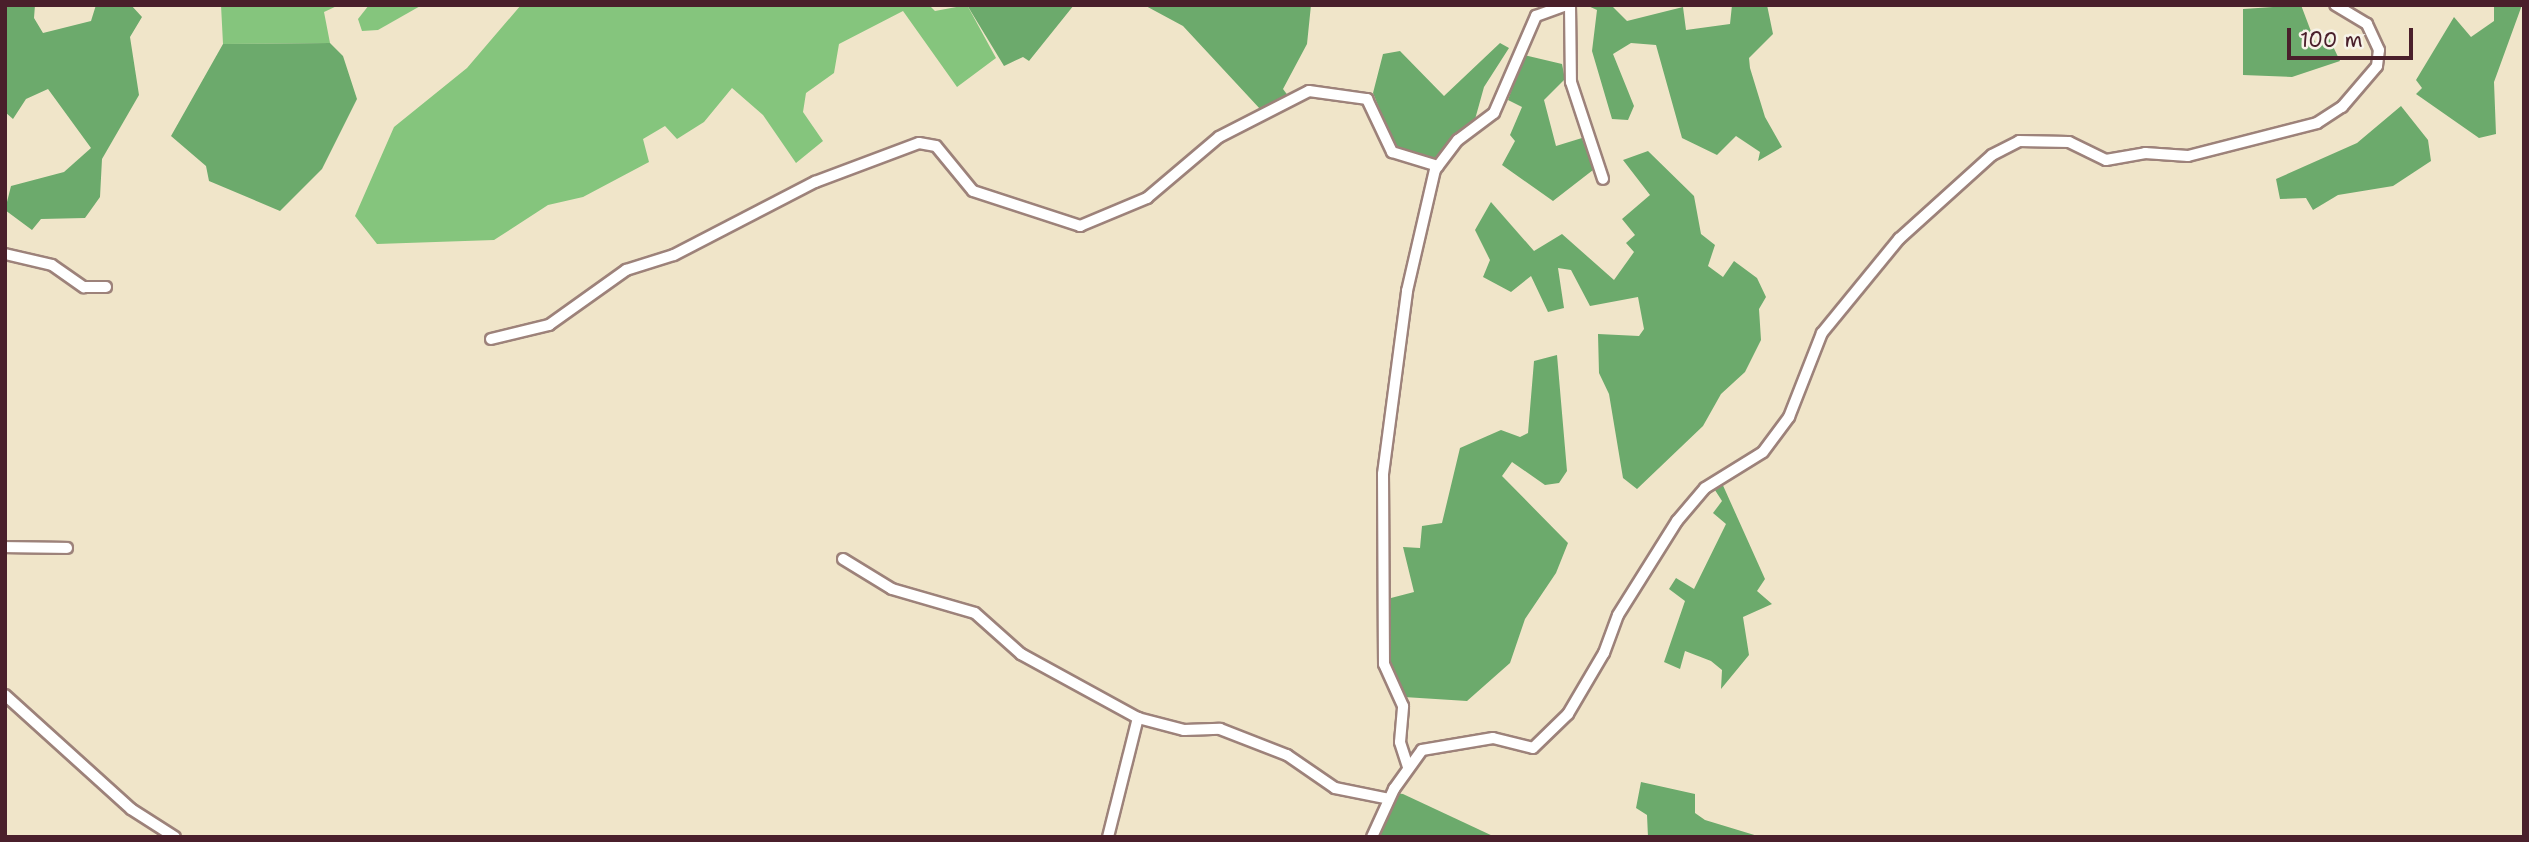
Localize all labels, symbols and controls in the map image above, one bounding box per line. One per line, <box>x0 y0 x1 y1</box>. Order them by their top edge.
scale bar <box>2291 14 2417 58</box>
text: 100 m <box>2300 26 2363 54</box>

